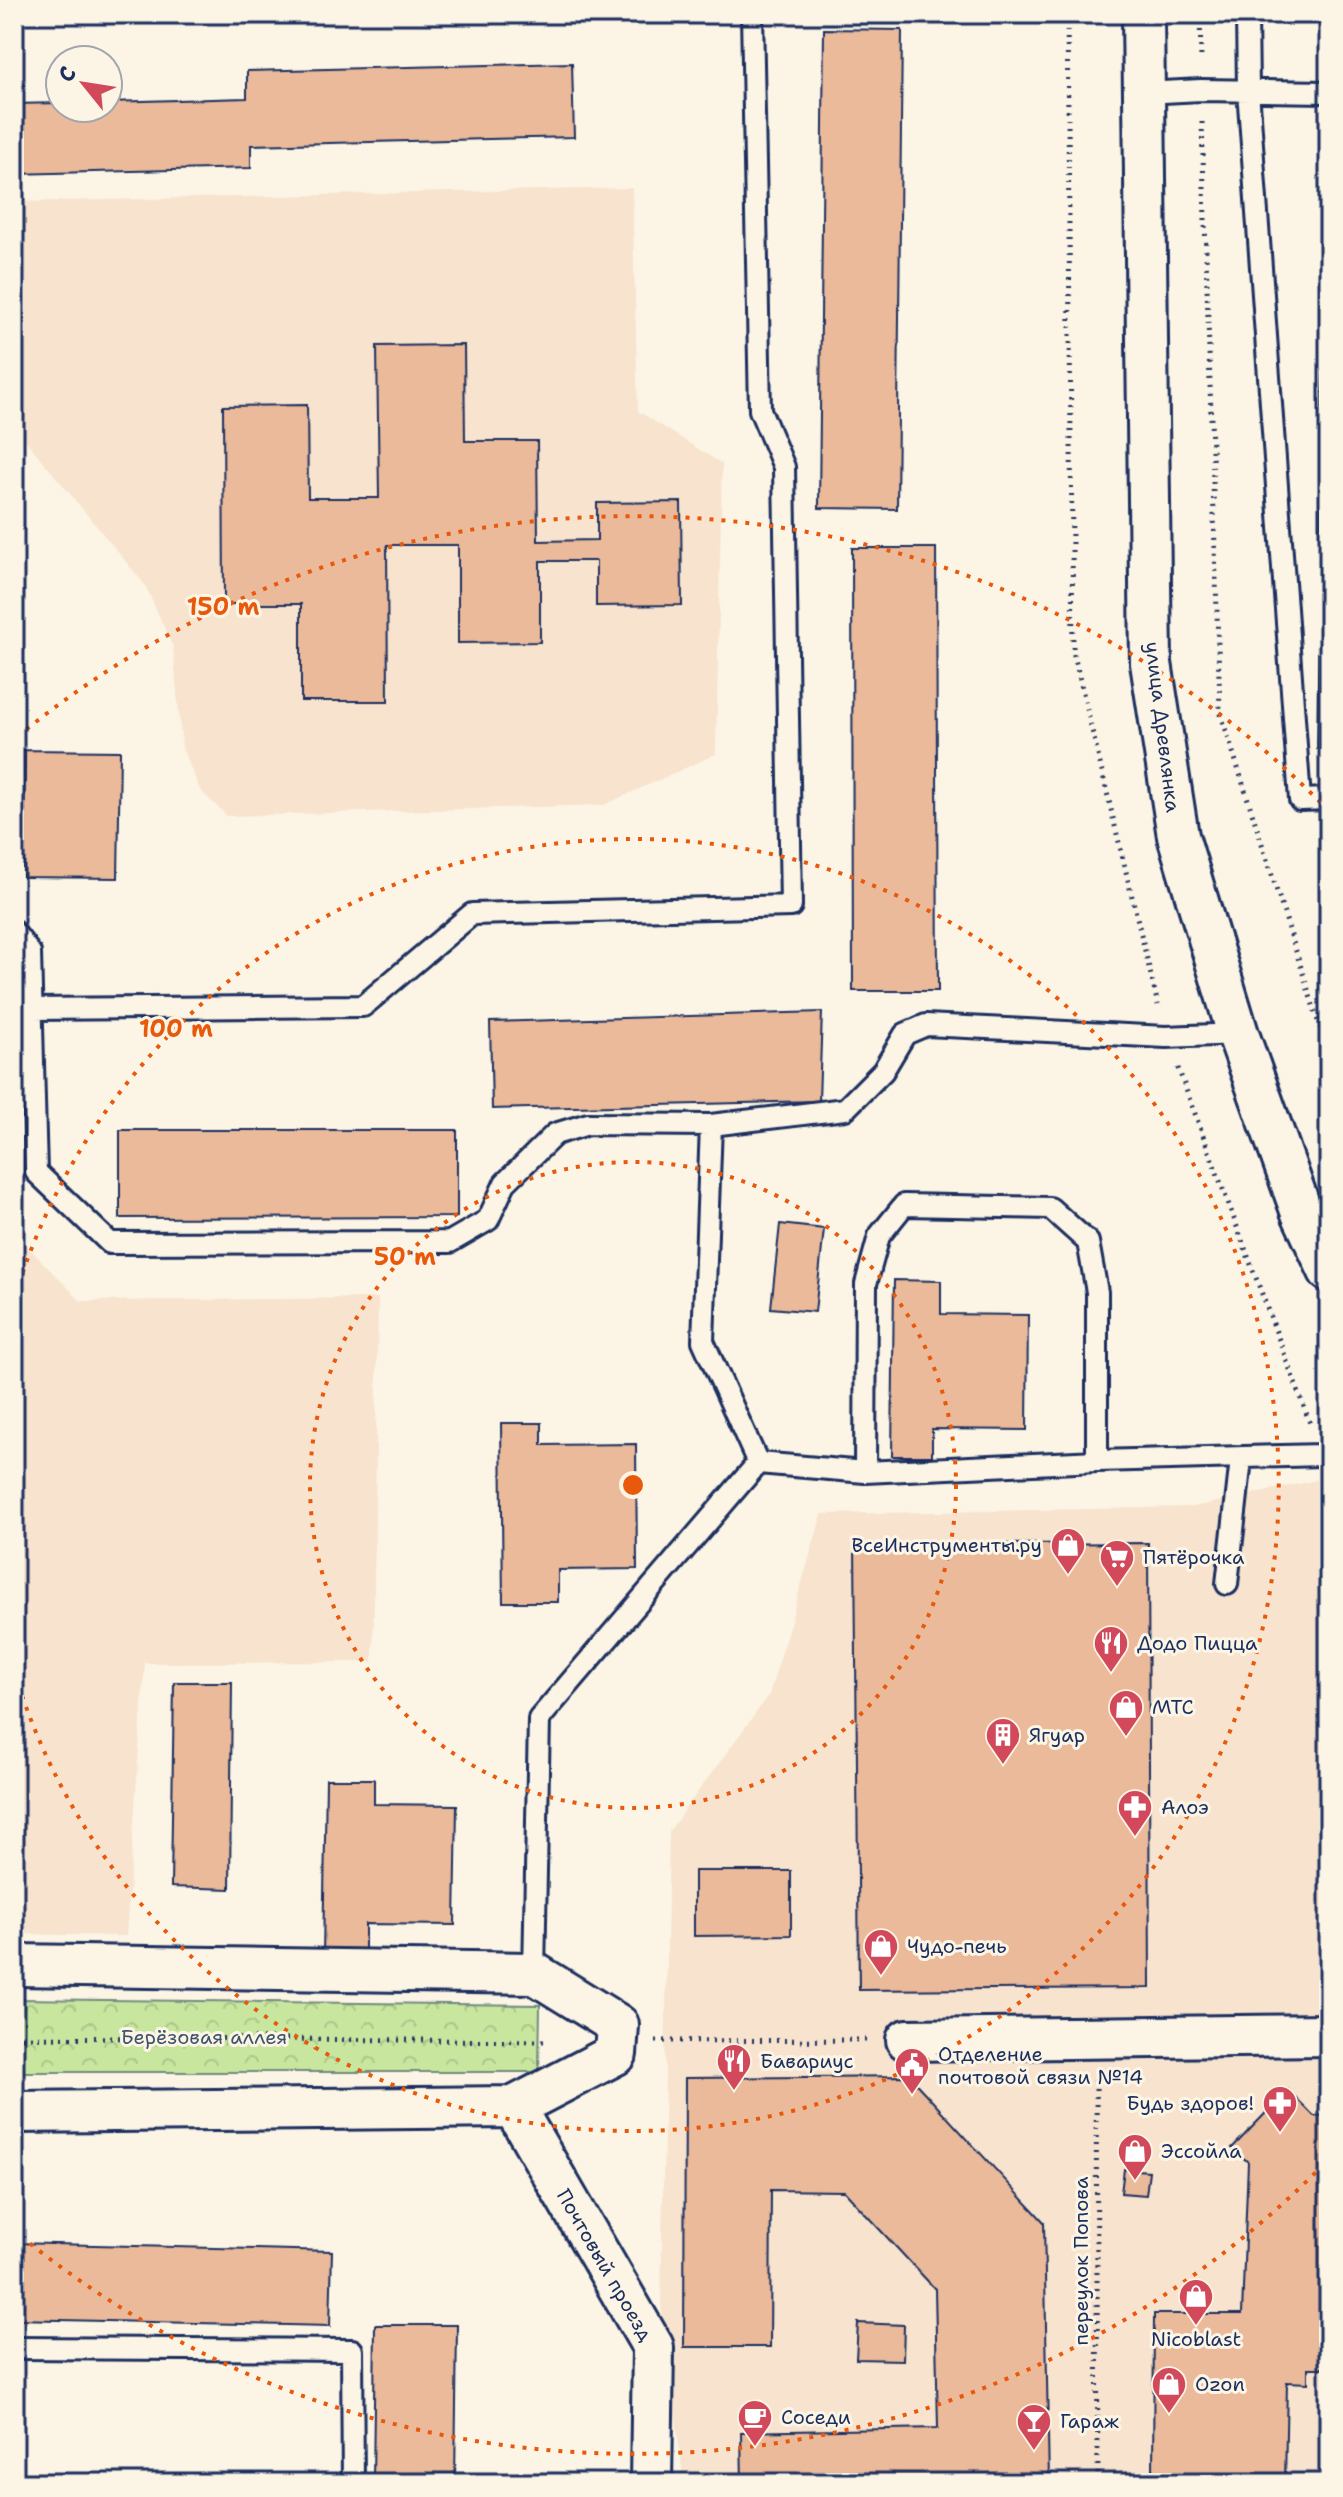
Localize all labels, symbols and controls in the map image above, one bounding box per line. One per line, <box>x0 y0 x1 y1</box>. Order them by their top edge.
north arrow <box>44 44 124 124</box>
text: С <box>51 61 83 87</box>
text: 150 m <box>187 591 259 623</box>
street label: улица Древлянка <box>1140 640 1186 814</box>
text: 100 m <box>139 1013 213 1045</box>
text: 50 m <box>374 1241 436 1273</box>
centre of rings <box>619 1471 647 1499</box>
shop icon: ВсеИнструменты.ру <box>1049 1526 1087 1576</box>
place label: ВсеИнструменты.ру <box>852 1532 1042 1558</box>
supermarket icon: Пятёрочка <box>1098 1538 1136 1588</box>
place label: Пятёрочка <box>1143 1544 1245 1570</box>
restaurant icon: Додо Пицца <box>1092 1624 1130 1674</box>
place label: Додо Пицца <box>1137 1630 1258 1656</box>
shop icon: МТС <box>1107 1688 1145 1738</box>
place label: МТС <box>1152 1694 1194 1720</box>
building icon: Ягуар <box>984 1716 1022 1766</box>
place label: Ягуар <box>1029 1722 1085 1748</box>
pharmacy icon: Алоэ <box>1116 1788 1154 1838</box>
place label: Алоэ <box>1161 1794 1209 1820</box>
shop icon: Чудо-печь <box>862 1927 900 1977</box>
place label: Чудо-печь <box>907 1933 1007 1959</box>
park label: Берёзовая аллея <box>121 2024 287 2050</box>
place label: Отделение почтовой связи №14 <box>938 2041 1143 2090</box>
restaurant icon: Бавариус <box>715 2042 753 2092</box>
public building icon: Отделение почтовой связи №14 <box>893 2046 931 2096</box>
place label: Бавариус <box>760 2048 854 2074</box>
pharmacy icon: Будь здоров! <box>1261 2084 1299 2134</box>
place label: Будь здоров! <box>1127 2090 1254 2116</box>
shop icon: Эссойла <box>1116 2132 1154 2182</box>
place label: Эссойла <box>1161 2138 1242 2164</box>
street label: переулок Попова <box>1068 2176 1094 2345</box>
street label: Почтовый проезд <box>551 2184 659 2346</box>
shop icon: Nicoblast <box>1177 2277 1215 2327</box>
place label: Nicoblast <box>1151 2326 1241 2352</box>
shop icon: Ozon <box>1150 2365 1188 2415</box>
place label: Ozon <box>1195 2371 1245 2397</box>
cafe icon: Соседи <box>736 2398 774 2448</box>
bar icon: Гараж <box>1015 2402 1053 2452</box>
place label: Соседи <box>781 2404 851 2430</box>
place label: Гараж <box>1060 2408 1119 2434</box>

